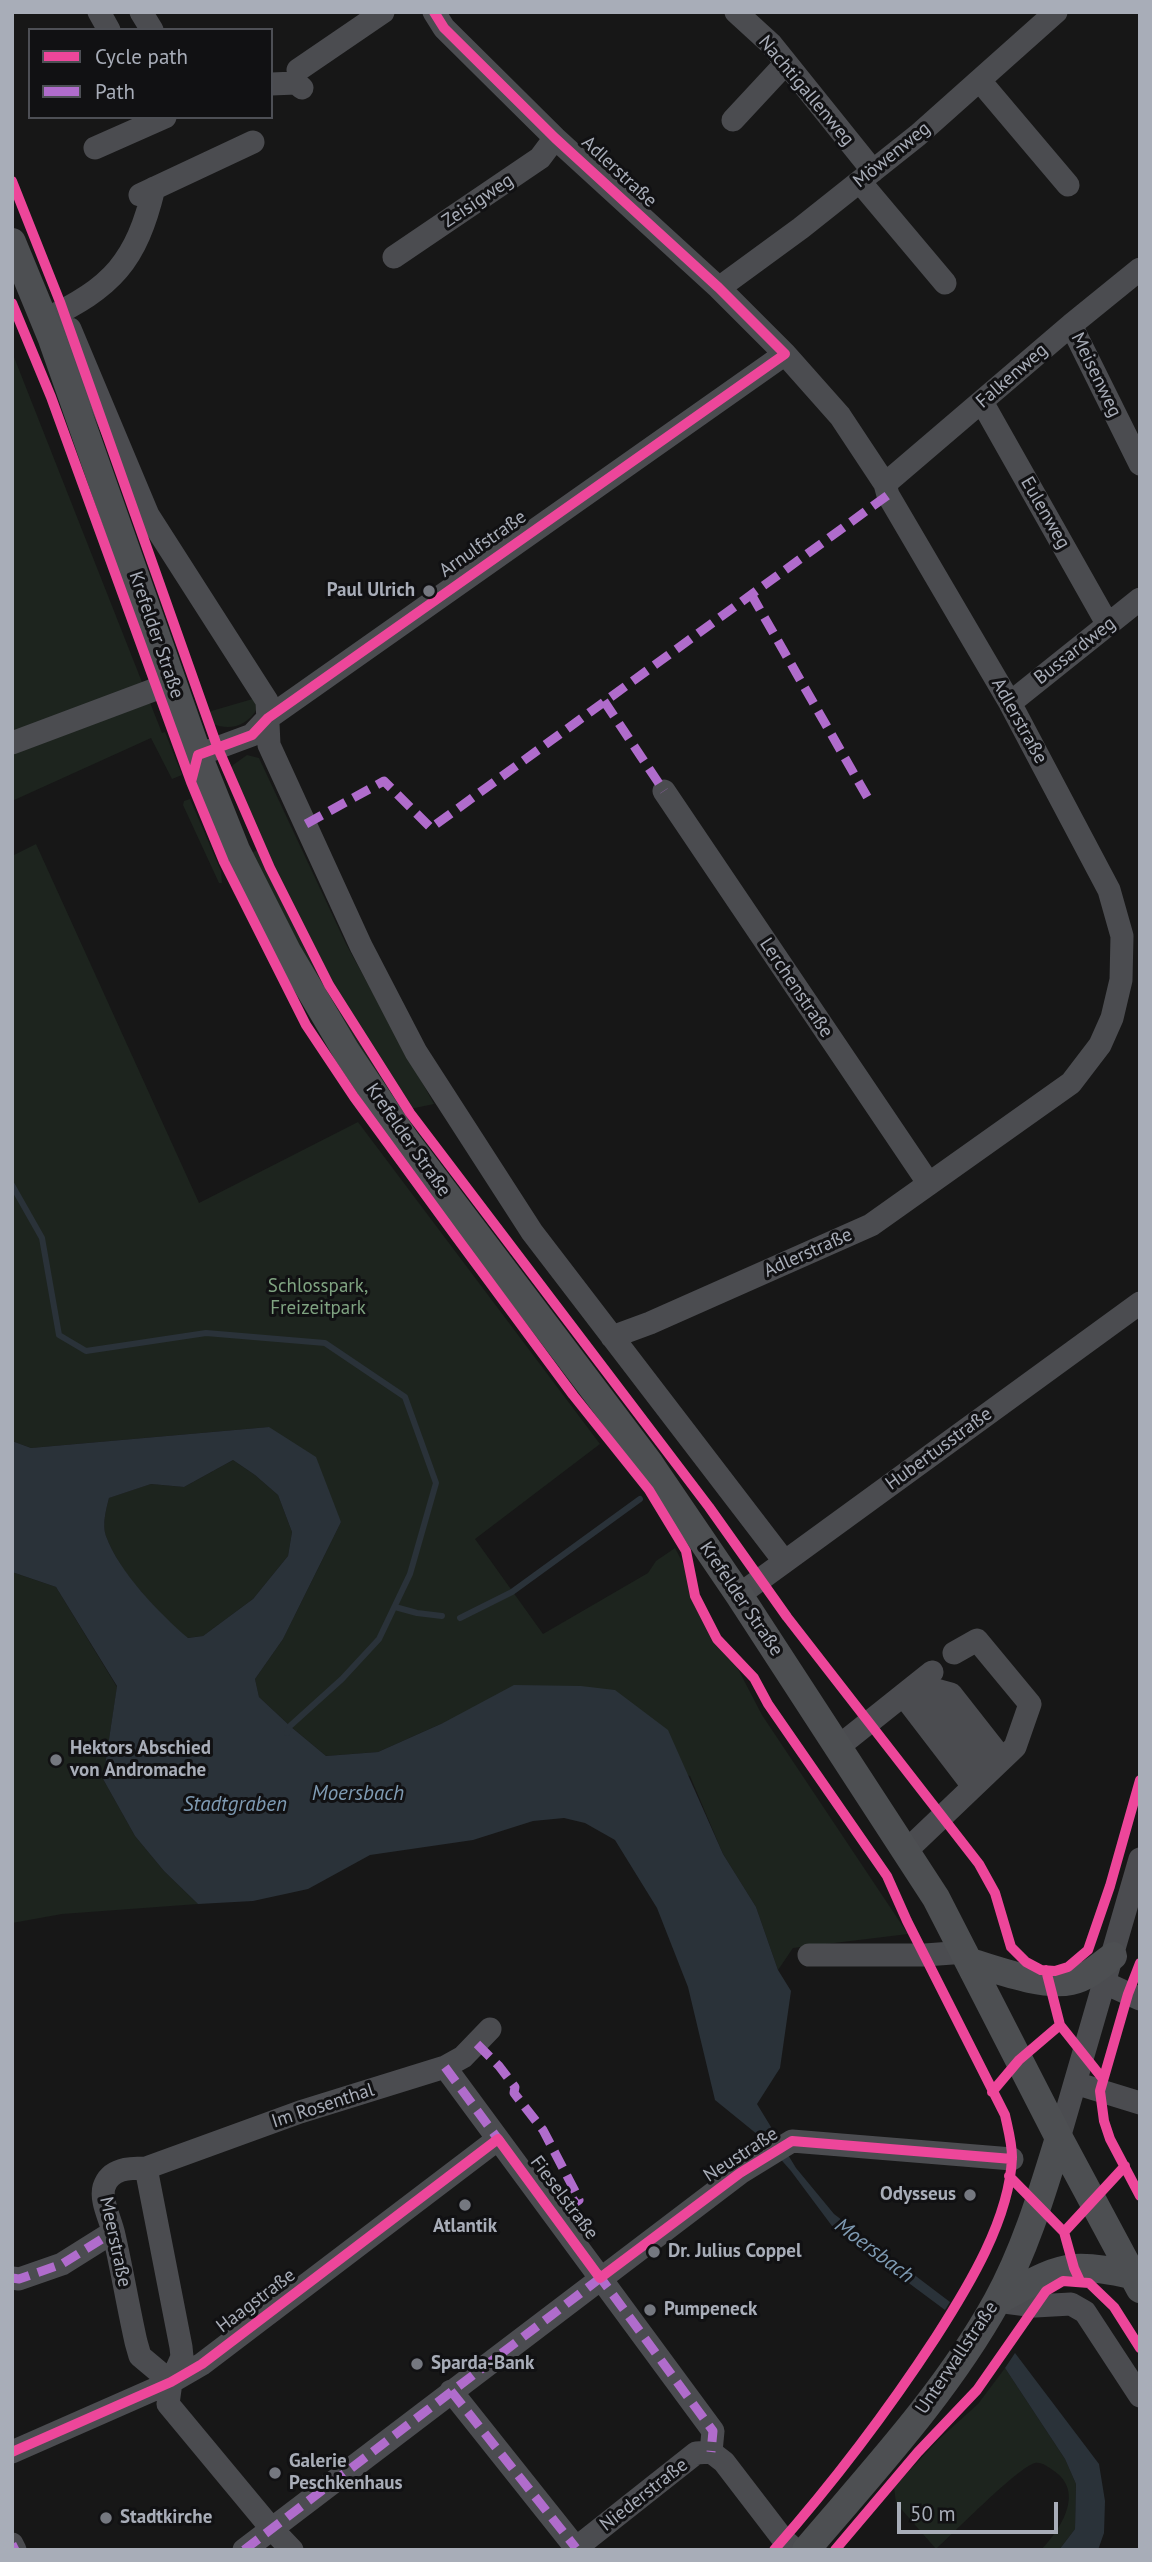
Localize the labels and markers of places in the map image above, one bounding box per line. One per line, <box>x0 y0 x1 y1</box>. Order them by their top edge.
place label: Paul Ulrich <box>327 580 415 602</box>
marker: Paul Ulrich <box>421 583 437 599</box>
place label: Hektors Abschied von Andromache <box>70 1738 211 1782</box>
marker: Hektors Abschied von Andromache <box>48 1752 64 1768</box>
place label: Odysseus <box>880 2184 956 2206</box>
marker: Odysseus <box>962 2187 978 2203</box>
marker: Atlantik <box>457 2197 473 2213</box>
place label: Atlantik <box>433 2216 497 2238</box>
place label: Dr. Julius Coppel <box>668 2241 802 2263</box>
marker: Dr. Julius Coppel <box>646 2244 662 2260</box>
place label: Pumpeneck <box>664 2299 757 2321</box>
marker: Pumpeneck <box>642 2302 658 2318</box>
place label: Sparda-Bank <box>431 2353 534 2375</box>
marker: Sparda-Bank <box>409 2356 425 2372</box>
place label: Galerie Peschkenhaus <box>289 2451 403 2495</box>
marker: Galerie Peschkenhaus <box>267 2465 283 2481</box>
place label: Stadtkirche <box>120 2507 212 2529</box>
marker: Stadtkirche <box>98 2510 114 2526</box>

